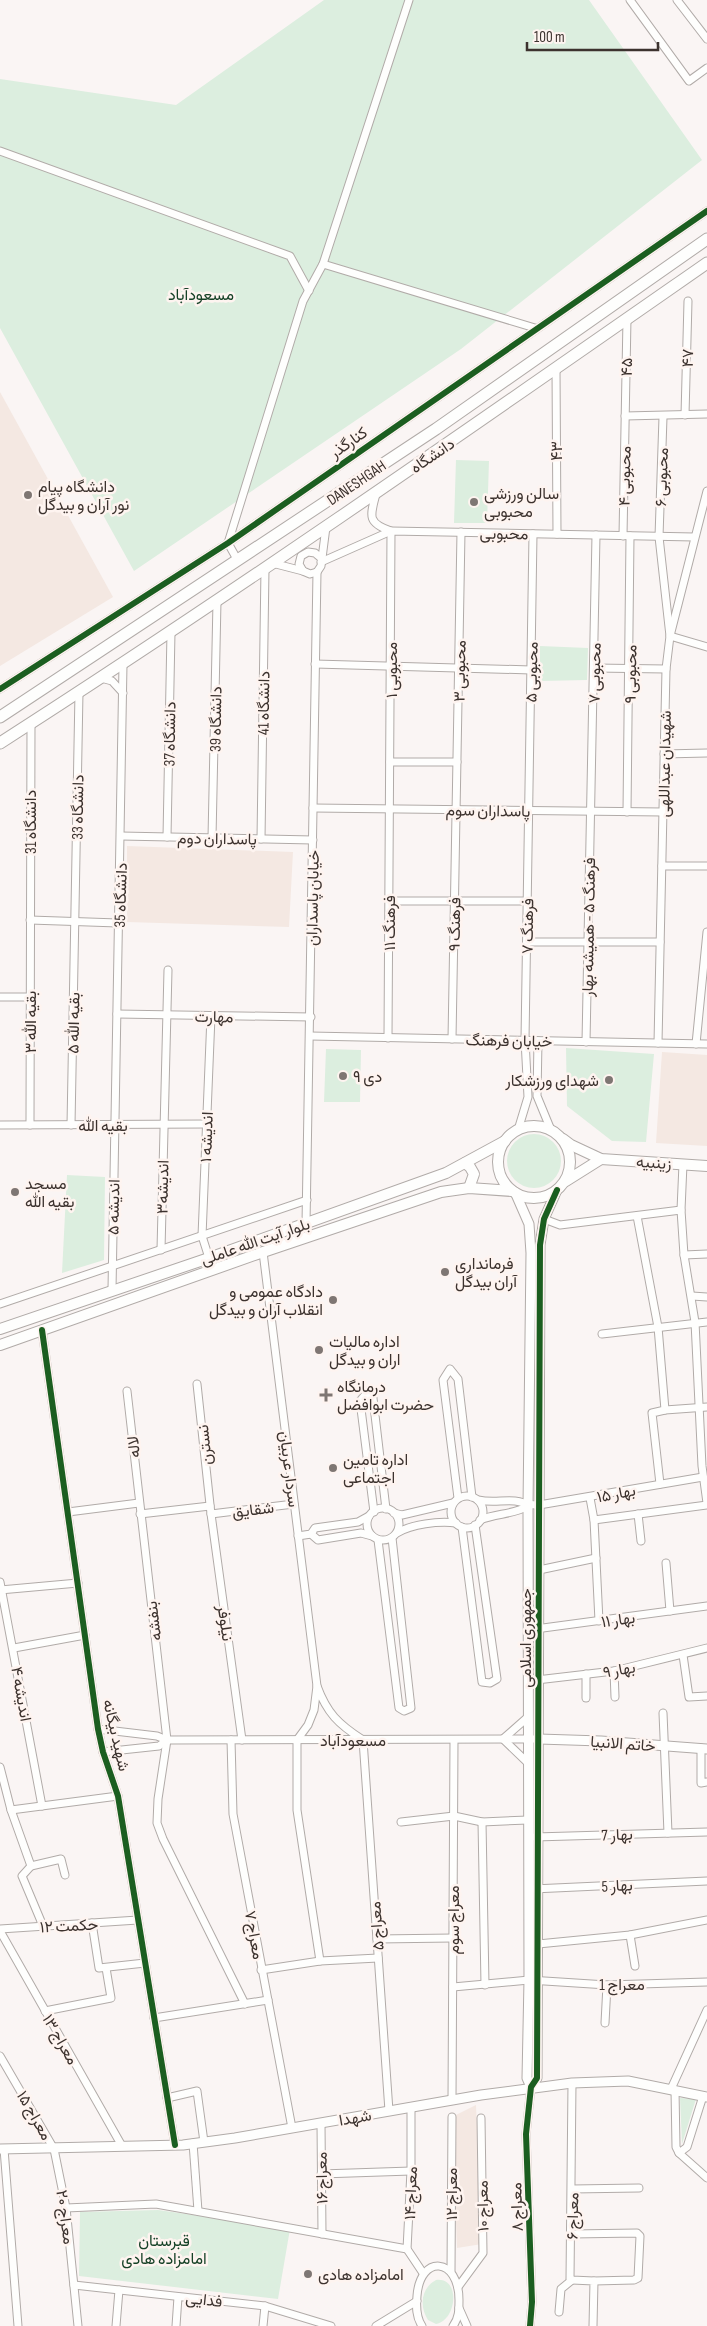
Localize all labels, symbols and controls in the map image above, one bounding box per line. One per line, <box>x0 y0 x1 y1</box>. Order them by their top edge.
scale bar <box>527 20 658 52</box>
text: 100 m <box>534 28 565 47</box>
park label: مسعودآباد <box>168 286 234 305</box>
street label: ۴۷ <box>679 349 698 367</box>
street label: ۴۵ <box>618 358 637 376</box>
street label: کنارگذر <box>325 423 371 464</box>
street label: دانشگاه <box>407 435 459 478</box>
street label: ۴۳ <box>548 441 567 461</box>
street label: محبوبی ۴ <box>615 446 636 506</box>
street label: محبوبی ۶ <box>652 447 673 507</box>
street label: DANESHGAH <box>324 457 390 510</box>
place label: دانشگاه پیام نور آران و بیدگل <box>38 478 129 515</box>
place label: سالن ورزشی محبوبی <box>484 485 559 522</box>
marker: دانشگاه پیام نور آران و بیدگل <box>22 489 34 501</box>
marker: سالن ورزشی محبوبی <box>468 496 480 508</box>
street label: محبوبی <box>479 525 528 544</box>
street label: محبوبی ۳ <box>450 640 471 702</box>
street label: محبوبی ۱ <box>383 642 402 698</box>
street label: محبوبی ۵ <box>522 642 543 703</box>
street label: محبوبی ۷ <box>585 643 606 704</box>
street label: محبوبی ۹ <box>621 644 642 704</box>
street label: دانشگاه 41 <box>254 671 275 735</box>
street label: دانشگاه 39 <box>206 686 227 752</box>
street label: دانشگاه 37 <box>160 701 181 767</box>
street label: شهیدان عبداللهی <box>655 710 676 818</box>
street label: دانشگاه 33 <box>68 774 89 840</box>
street label: دانشگاه 31 <box>22 790 41 854</box>
street label: پاسداران سوم <box>445 801 531 823</box>
street label: پاسداران دوم <box>177 829 257 851</box>
street label: خیابان پاسداران <box>303 850 325 946</box>
street label: فرهنگ ۵ - همیشه بهار <box>579 857 600 998</box>
street label: دانشگاه 35 <box>111 862 132 928</box>
street label: فرهنگ ۱۱ <box>381 895 400 951</box>
street label: فرهنگ ۹ <box>446 897 465 951</box>
street label: فرهنگ ۷ <box>519 898 538 954</box>
street label: بقیه الله ۳ <box>21 991 41 1053</box>
street label: بقیه الله ۵ <box>63 992 85 1054</box>
street label: مهارت <box>194 1008 234 1027</box>
street label: خیابان فرهنگ <box>465 1031 553 1052</box>
place label: ۹ دی <box>353 1068 382 1087</box>
marker: ۹ دی <box>337 1070 349 1082</box>
place label: شهدای ورزشکار <box>504 1072 599 1091</box>
marker: شهدای ورزشکار <box>603 1074 615 1086</box>
street label: اندیشه ۱ <box>197 1111 218 1163</box>
street label: بقیه الله <box>78 1116 128 1136</box>
street label: زینبیه <box>636 1153 672 1174</box>
street label: اندیشه۳ <box>154 1160 173 1214</box>
place label: مسجد بقیه الله <box>25 1175 74 1212</box>
street label: اندیشه ۵ <box>105 1179 124 1235</box>
marker: مسجد بقیه الله <box>9 1186 21 1198</box>
street label: بلوار آیت‌ الله عاملی <box>198 1214 312 1270</box>
place label: فرمانداری آران بیدگل <box>455 1255 518 1292</box>
marker: فرمانداری آران بیدگل <box>439 1266 451 1278</box>
place label: دادگاه عمومی و انقلاب آران و بیدگل <box>209 1283 323 1320</box>
marker: دادگاه عمومی و انقلاب آران و بیدگل <box>327 1294 339 1306</box>
place label: اداره مالیات اران و بیدگل <box>329 1333 401 1370</box>
marker: اداره مالیات اران و بیدگل <box>313 1344 325 1356</box>
place label: درمانگاه حضرت ابوافضل <box>337 1378 434 1415</box>
marker: درمانگاه حضرت ابوافضل <box>319 1388 333 1402</box>
street label: نسترن <box>194 1424 217 1466</box>
street label: سردار عربیان <box>274 1430 303 1508</box>
street label: لاله <box>124 1435 145 1459</box>
place label: اداره تامین اجتماعی <box>343 1451 408 1488</box>
marker: اداره تامین اجتماعی <box>327 1462 339 1474</box>
street label: بهار ۱۵ <box>595 1481 637 1508</box>
street label: شقایق <box>231 1498 275 1522</box>
street label: جمهوری اسلامی <box>517 1588 536 1688</box>
street label: بنفشه <box>143 1600 166 1642</box>
street label: نیلوفر <box>212 1603 236 1642</box>
street label: بهار ۱۱ <box>600 1609 636 1632</box>
street label: بهار ۹ <box>602 1658 637 1683</box>
street label: اندیشه ۴ <box>6 1665 35 1723</box>
street label: شهید بیگانه <box>98 1698 133 1773</box>
street label: مسعودآباد <box>320 1732 386 1751</box>
street label: خاتم الانبیا <box>590 1733 656 1756</box>
street label: بهار 7 <box>601 1825 633 1846</box>
street label: بهار 5 <box>601 1876 633 1897</box>
street label: معراج سوم <box>445 1886 465 1954</box>
street label: معراج ۵ <box>366 1901 390 1951</box>
street label: معراج ۷ <box>239 1909 267 1961</box>
street label: حکمت ۱۲ <box>39 1915 99 1938</box>
street label: معراج 1 <box>599 1976 645 1996</box>
street label: معراج ۱۳ <box>37 2011 82 2069</box>
street label: معراج ۱۵ <box>11 2088 55 2144</box>
street label: شهدا <box>337 2106 373 2131</box>
street label: معراج ۱۶ <box>313 2152 333 2204</box>
street label: معراج ۱۴ <box>401 2166 423 2220</box>
street label: معراج ۱۲ <box>443 2168 463 2220</box>
street label: معراج ۱۰ <box>474 2180 494 2232</box>
street label: معراج ۸ <box>507 2182 529 2232</box>
street label: معراج ۲۰ <box>50 2189 78 2246</box>
street label: معراج ۶ <box>564 2192 584 2240</box>
park label: قبرستان امامزاده هادی <box>121 2232 207 2269</box>
place label: امامزاده هادی <box>318 2266 404 2285</box>
marker: امامزاده هادی <box>302 2268 314 2280</box>
street label: فدایی <box>184 2289 223 2312</box>

